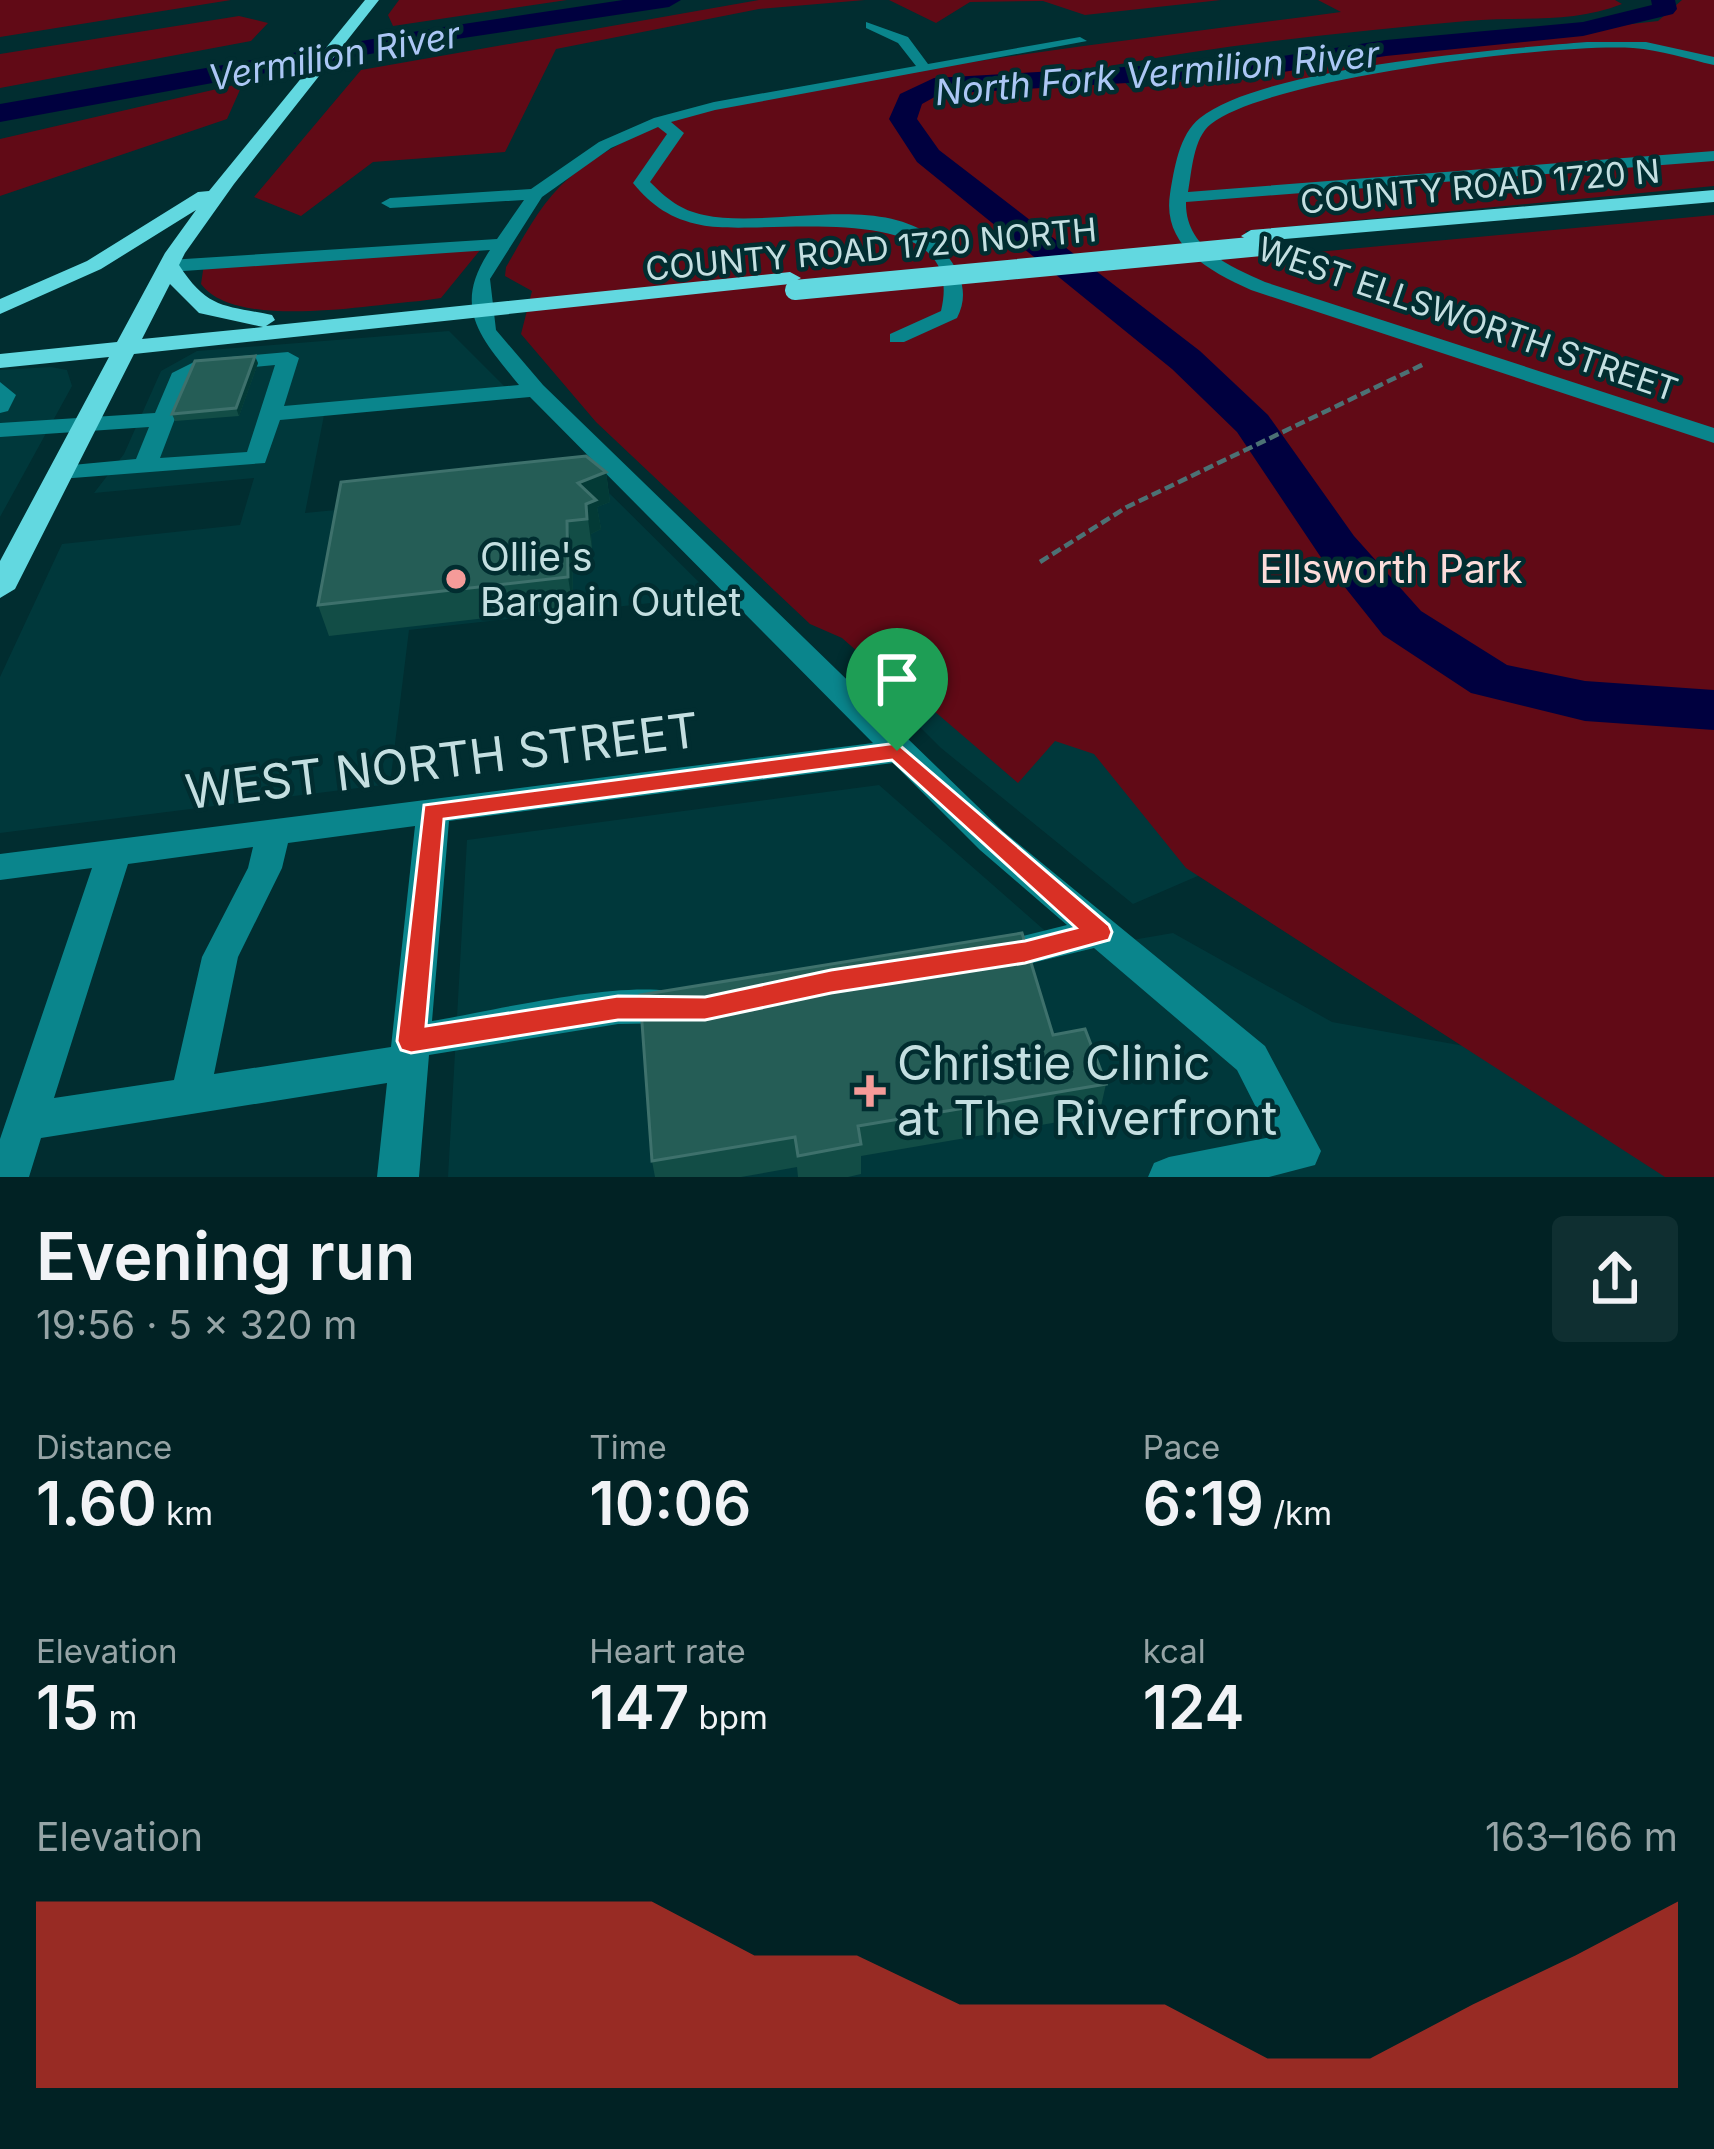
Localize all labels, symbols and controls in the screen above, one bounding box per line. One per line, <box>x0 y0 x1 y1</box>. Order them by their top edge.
water label: Vermilion River <box>205 12 464 100</box>
water label: North Fork Vermilion River <box>933 32 1382 114</box>
street label: COUNTY ROAD 1720 N <box>1299 150 1661 222</box>
street label: COUNTY ROAD 1720 NORTH <box>644 209 1098 289</box>
street label: WEST ELLSWORTH STREET <box>1253 228 1683 410</box>
place label: Ollie's Bargain Outlet <box>480 533 741 625</box>
park label: Ellsworth Park <box>1259 545 1523 592</box>
marker: Ollie's Bargain Outlet <box>443 566 469 592</box>
pin <box>846 628 948 751</box>
icon: arrive <box>864 646 930 712</box>
street label: WEST NORTH STREET <box>182 700 702 821</box>
place label: Christie Clinic at The Riverfront <box>897 1033 1277 1147</box>
marker: Christie Clinic at The Riverfront <box>854 1075 886 1107</box>
text: Evening run <box>36 1216 415 1296</box>
button: share <box>1552 1216 1678 1342</box>
text: 19:56 · 5 × 320 m <box>36 1301 357 1348</box>
text: Distance <box>36 1427 172 1467</box>
text: Time <box>589 1427 667 1467</box>
text: Pace <box>1143 1427 1220 1467</box>
text: 1.60 <box>36 1467 157 1539</box>
text: 10:06 <box>589 1467 751 1539</box>
text: 6:19 <box>1143 1467 1264 1539</box>
text: km <box>157 1493 213 1533</box>
text: /km <box>1264 1493 1332 1533</box>
text: Elevation <box>36 1631 177 1671</box>
text: Heart rate <box>589 1631 746 1671</box>
text: kcal <box>1143 1631 1206 1671</box>
text: 15 <box>36 1671 99 1743</box>
text: 147 <box>589 1671 689 1743</box>
text: 124 <box>1143 1671 1244 1743</box>
text: m <box>99 1697 137 1737</box>
text: bpm <box>689 1697 768 1737</box>
text: Elevation <box>36 1813 203 1860</box>
text: 163–166 m <box>1485 1813 1678 1860</box>

